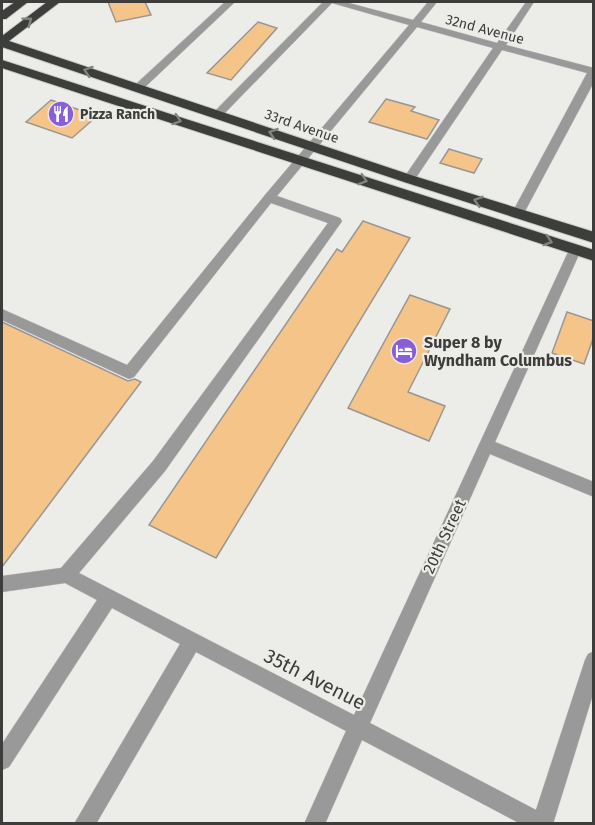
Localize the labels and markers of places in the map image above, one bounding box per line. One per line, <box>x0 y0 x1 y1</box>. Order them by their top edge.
restaurant icon: Pizza Ranch <box>46 99 76 129</box>
place label: Pizza Ranch <box>80 106 155 123</box>
place label: Super 8 by Wyndham Columbus <box>424 333 572 370</box>
hotel icon: Super 8 by Wyndham Columbus <box>389 336 419 366</box>

